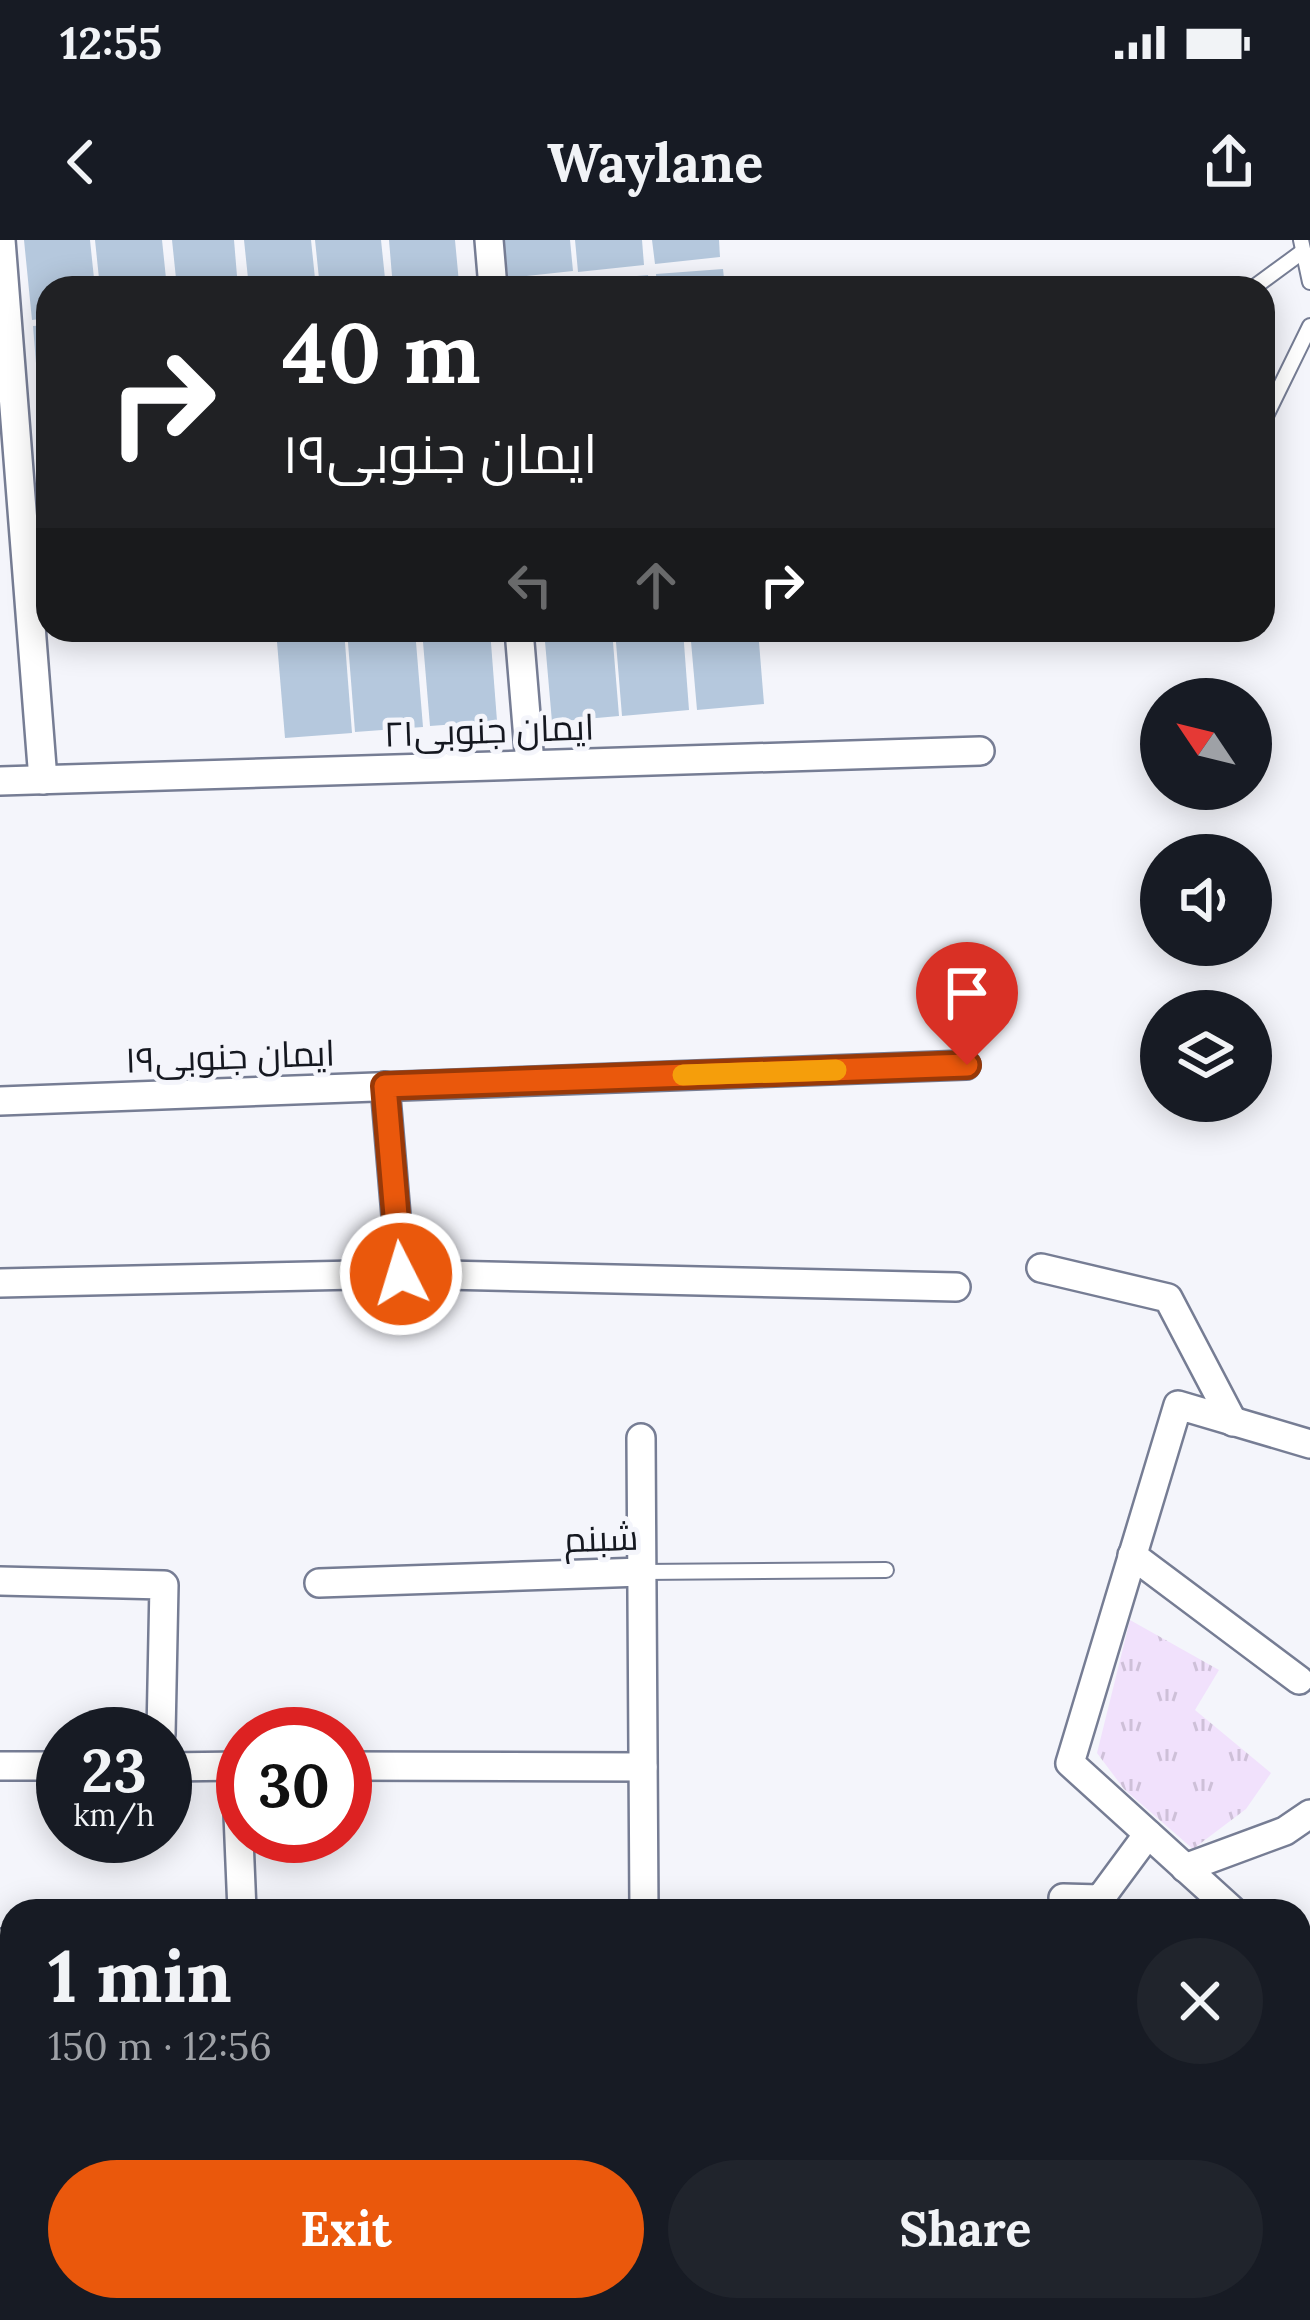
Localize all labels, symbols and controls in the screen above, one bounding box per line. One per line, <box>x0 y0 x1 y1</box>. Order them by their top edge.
text: 12:55 <box>60 14 162 71</box>
text: Waylane <box>547 128 763 197</box>
icon: back <box>48 129 114 195</box>
icon: share <box>1196 129 1262 195</box>
text: 40 m <box>282 298 481 406</box>
icon: right <box>84 324 240 480</box>
text: ایمان جنوبی۱۹ <box>282 419 597 488</box>
icon: left <box>497 552 563 618</box>
icon: ahead <box>623 552 689 618</box>
icon: right <box>749 552 815 618</box>
north arrow <box>1140 678 1272 810</box>
map controls <box>1140 678 1272 1122</box>
street label: ایمان جنوبی۲۱ <box>383 703 595 757</box>
button: sound <box>1140 834 1272 966</box>
pin <box>916 942 1018 1065</box>
icon: arrive <box>934 960 1000 1026</box>
button: layers <box>1140 990 1272 1122</box>
street label: ایمان جنوبی۱۹ <box>124 1029 336 1083</box>
position arrow <box>338 1211 464 1337</box>
street label: شبنم <box>563 1514 639 1564</box>
speed limit sign: 30 <box>216 1707 372 1863</box>
text: 23 <box>81 1732 147 1808</box>
text: km/h <box>73 1796 155 1834</box>
text: 1 min <box>48 1930 232 2022</box>
button: close <box>1137 1938 1263 2064</box>
text: 150 m · 12:56 <box>48 2021 272 2071</box>
button: Exit <box>48 2160 644 2298</box>
button: Share <box>668 2160 1263 2298</box>

